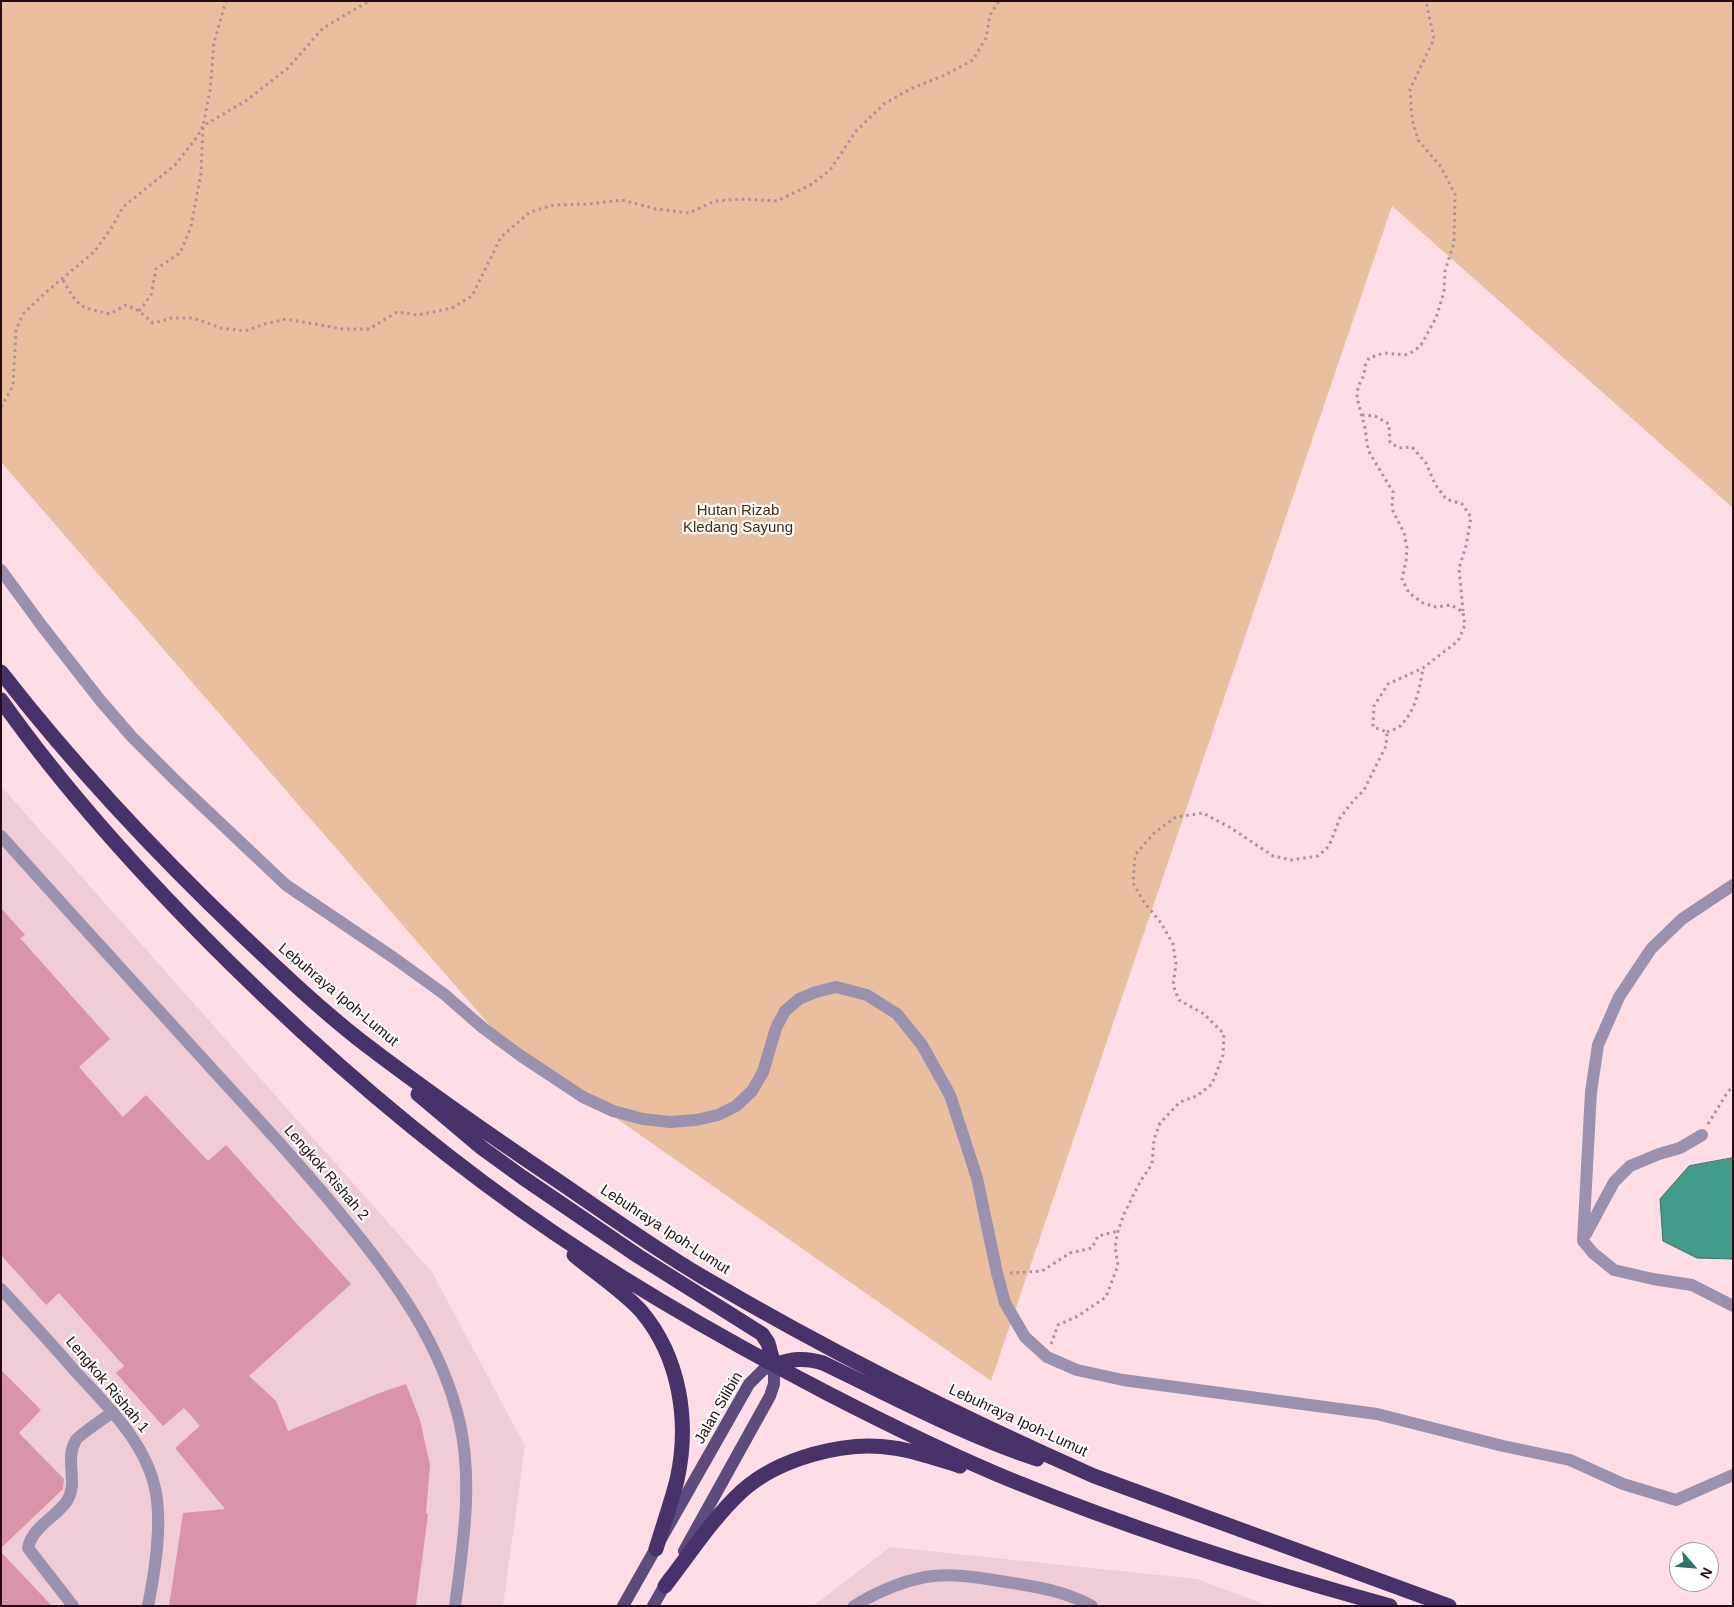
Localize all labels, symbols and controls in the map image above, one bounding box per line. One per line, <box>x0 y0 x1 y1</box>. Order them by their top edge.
park label: Hutan Rizab Kledang Sayung <box>683 502 793 537</box>
street label: Lebuhraya Ipoh-Lumut <box>274 940 402 1050</box>
street label: Lengkok Rishah 2 <box>280 1122 372 1224</box>
street label: Lebuhraya Ipoh-Lumut <box>597 1181 733 1279</box>
street label: Lengkok Rishah 1 <box>62 1333 152 1437</box>
street label: Jalan Silibin <box>691 1369 747 1447</box>
street label: Lebuhraya Ipoh-Lumut <box>946 1381 1090 1461</box>
north arrow <box>1669 1542 1719 1592</box>
text: N <box>1697 1565 1716 1581</box>

